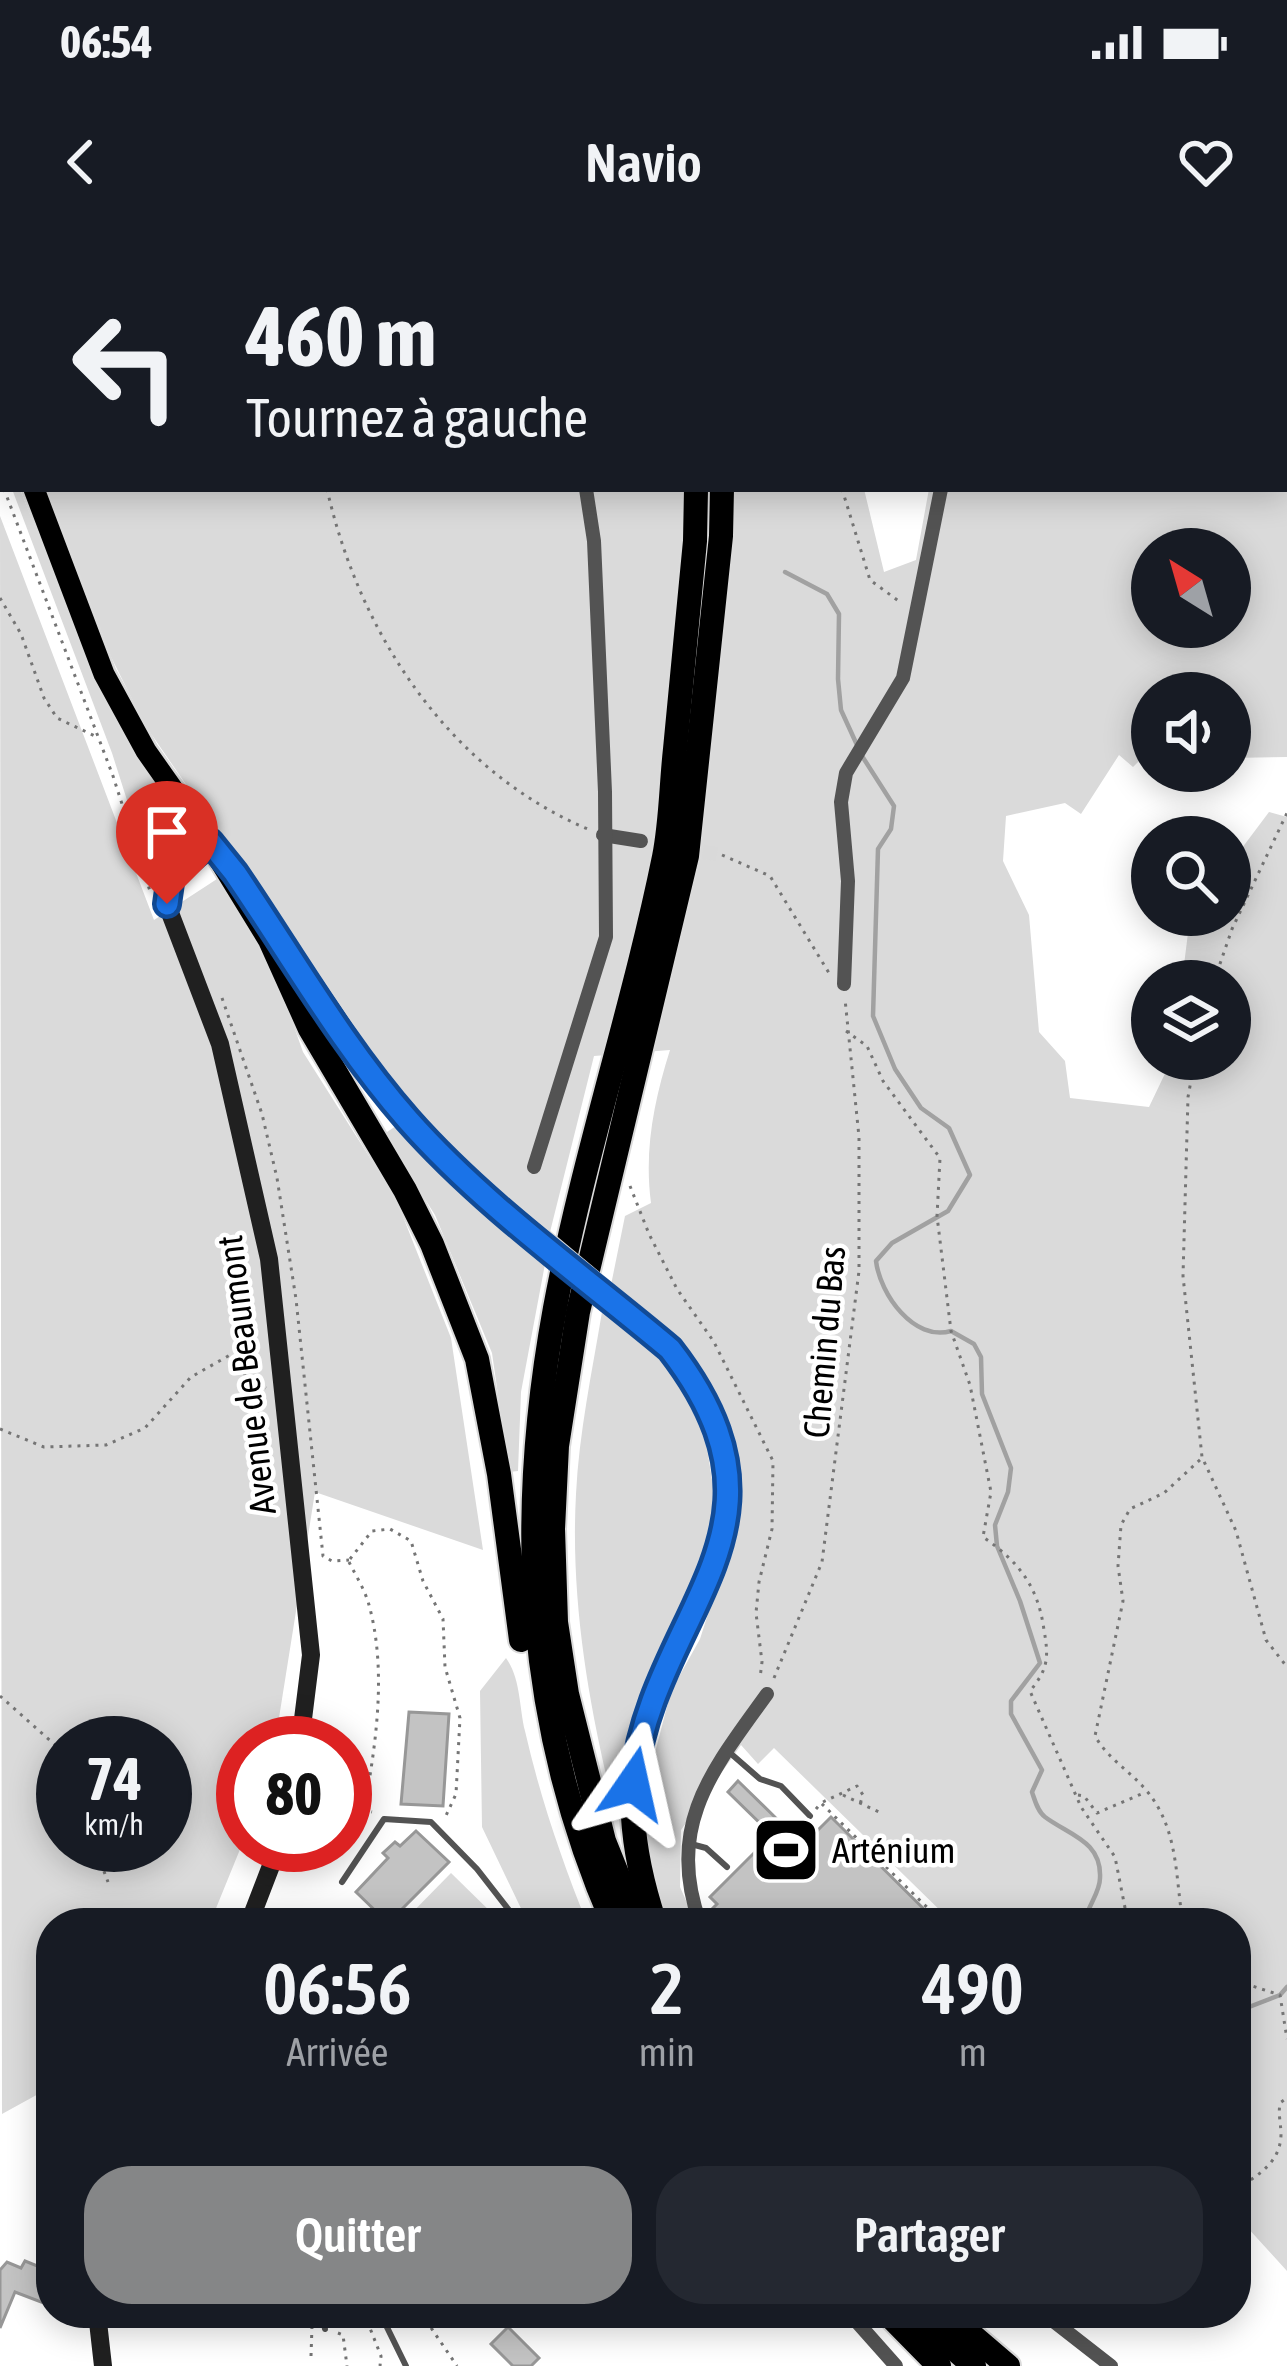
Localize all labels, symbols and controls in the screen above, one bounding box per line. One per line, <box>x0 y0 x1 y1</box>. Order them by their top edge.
text: 06:54 <box>60 16 153 68</box>
icon: back <box>48 129 114 195</box>
icon: heart <box>1173 129 1239 195</box>
text: Navio <box>585 132 702 193</box>
icon: left <box>48 288 204 444</box>
text: 460 m <box>246 288 436 384</box>
text: Tournez à gauche <box>246 387 588 448</box>
north arrow <box>1131 528 1251 648</box>
map controls <box>1131 528 1251 1080</box>
button: sound <box>1131 672 1251 792</box>
pin <box>116 781 218 904</box>
icon: arrive <box>134 799 200 865</box>
button: search <box>1131 816 1251 936</box>
button: layers <box>1131 960 1251 1080</box>
street label: Avenue de Beaumont <box>208 1233 284 1517</box>
street label: Chemin du Bas <box>795 1244 853 1440</box>
speed limit sign: 80 <box>216 1716 372 1872</box>
position arrow <box>570 1721 696 1847</box>
text: 74 <box>86 1744 142 1813</box>
text: km/h <box>84 1807 144 1841</box>
sports icon: Arténium <box>751 1815 821 1885</box>
place label: Arténium <box>832 1829 955 1871</box>
text: 06:56 <box>263 1947 412 2029</box>
text: 2 <box>650 1947 684 2029</box>
text: 490 <box>922 1947 1024 2029</box>
text: Arrivée <box>286 2030 388 2074</box>
text: min <box>639 2030 695 2074</box>
text: m <box>959 2030 987 2074</box>
button: Quitter <box>84 2166 632 2304</box>
button: Partager <box>656 2166 1203 2304</box>

